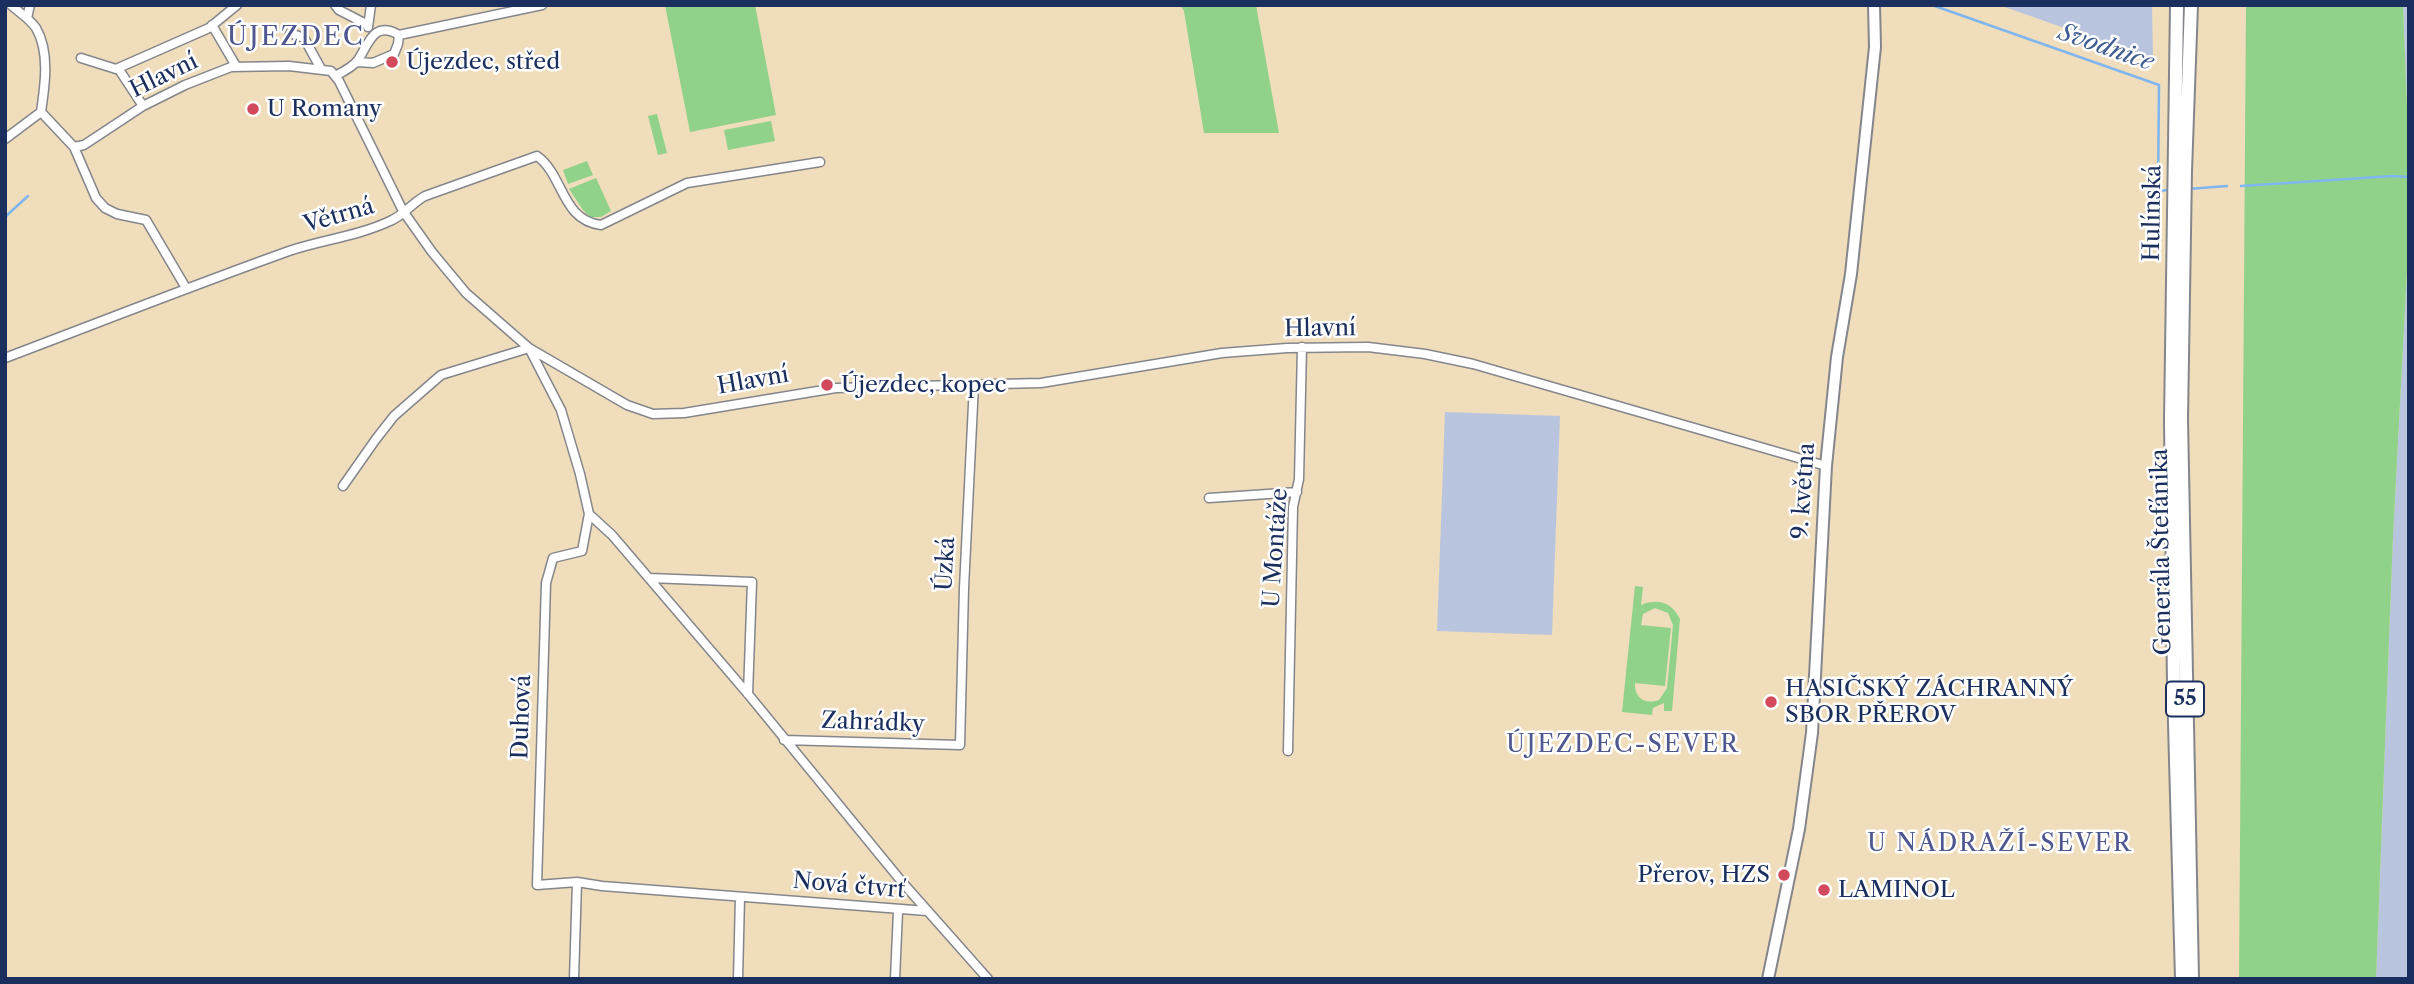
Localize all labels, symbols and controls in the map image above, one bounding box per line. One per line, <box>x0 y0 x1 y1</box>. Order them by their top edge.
water label: Svodnice <box>2055 18 2157 78</box>
district label: ÚJEZDEC <box>228 21 364 53</box>
street label: Hlavní <box>126 48 202 104</box>
place label: Újezdec, střed <box>406 48 560 76</box>
marker: Újezdec, střed <box>384 54 400 70</box>
place label: U Romany <box>267 95 382 123</box>
marker: U Romany <box>245 101 261 117</box>
street label: Hulínská <box>2138 164 2168 262</box>
street label: Větrná <box>301 193 377 239</box>
street label: Hlavní <box>1284 315 1356 343</box>
street label: Hlavní <box>715 361 791 401</box>
place label: Újezdec, kopec <box>841 371 1007 399</box>
marker: Újezdec, kopec <box>819 377 835 393</box>
street label: 9. května <box>1787 442 1821 540</box>
street label: Generála Štefánika <box>2146 448 2178 656</box>
street label: U Montáže <box>1258 487 1294 609</box>
street label: Úzká <box>931 536 961 592</box>
street label: Duhová <box>507 674 537 760</box>
place label: HASIČSKÝ ZÁCHRANNÝ SBOR PŘEROV <box>1785 675 2073 729</box>
road number: 55 <box>2166 682 2204 716</box>
marker: HASIČSKÝ ZÁCHRANNÝ SBOR PŘEROV <box>1763 694 1779 710</box>
street label: Zahrádky <box>821 707 925 739</box>
district label: ÚJEZDEC-SEVER <box>1508 731 1738 759</box>
district label: U NÁDRAŽÍ-SEVER <box>1869 830 2131 858</box>
place label: Přerov, HZS <box>1637 861 1770 889</box>
street label: Nová čtvrť <box>792 867 906 905</box>
marker: Přerov, HZS <box>1776 867 1792 883</box>
place label: LAMINOL <box>1838 876 1955 904</box>
marker: LAMINOL <box>1816 882 1832 898</box>

